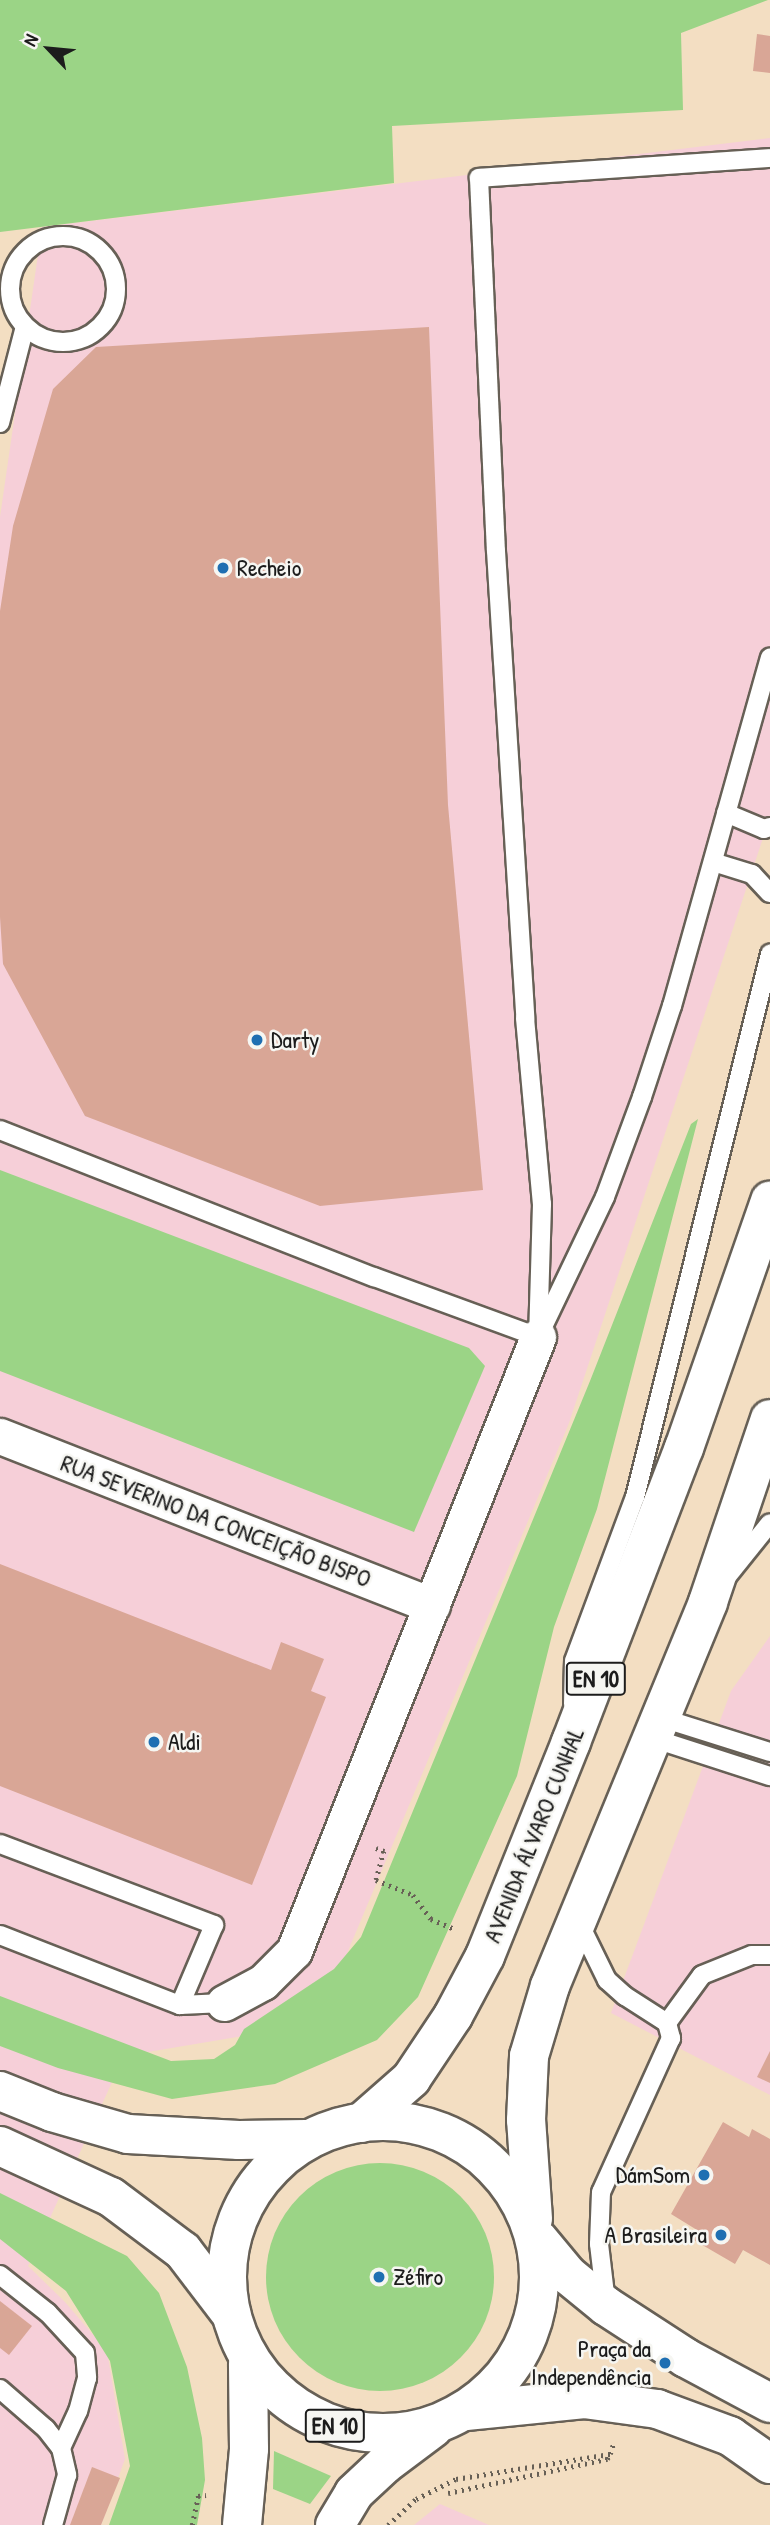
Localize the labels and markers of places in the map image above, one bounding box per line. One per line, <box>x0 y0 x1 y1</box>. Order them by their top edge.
place label: Recheio <box>237 554 301 582</box>
marker: Recheio <box>215 560 231 576</box>
place label: Darty <box>271 1026 319 1054</box>
marker: Darty <box>249 1032 265 1048</box>
place label: Aldi <box>168 1728 201 1756</box>
marker: Aldi <box>146 1734 162 1750</box>
place label: DámSom <box>616 2161 690 2189</box>
marker: DámSom <box>696 2167 712 2183</box>
place label: A Brasileira <box>604 2221 707 2249</box>
marker: A Brasileira <box>713 2227 729 2243</box>
place label: Zéfiro <box>393 2263 443 2291</box>
marker: Zéfiro <box>371 2269 387 2285</box>
place label: Praça da Independência <box>531 2335 651 2391</box>
marker: Praça da Independência <box>657 2355 673 2371</box>

